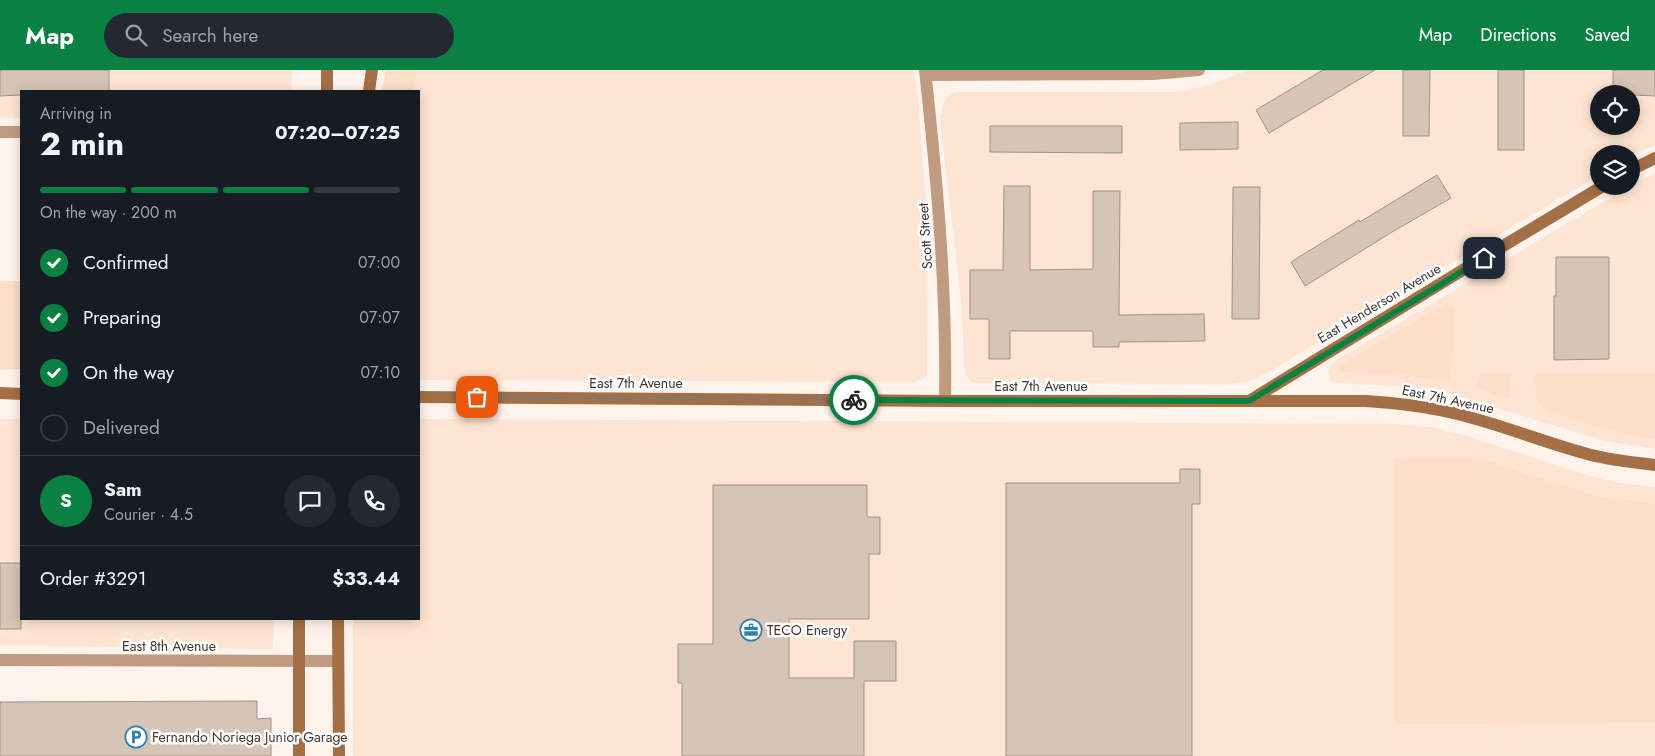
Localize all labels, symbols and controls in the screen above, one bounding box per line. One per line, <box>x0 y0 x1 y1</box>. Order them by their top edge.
search box <box>104 13 454 58</box>
text: Map <box>25 18 74 53</box>
icon: search <box>122 21 150 49</box>
text: Search here <box>162 22 258 49</box>
text: Map <box>1419 22 1452 48</box>
text: Directions <box>1480 22 1556 48</box>
text: Saved <box>1584 22 1630 48</box>
map controls <box>1590 85 1640 195</box>
button: locate <box>1590 85 1640 135</box>
text: Arriving in <box>40 102 112 125</box>
text: 07:20–07:25 <box>275 119 400 146</box>
text: 2 min <box>40 121 124 167</box>
button: layers <box>1590 145 1640 195</box>
text: On the way · 200 m <box>40 201 177 224</box>
street label: Scott Street <box>913 202 937 270</box>
pin <box>1463 237 1505 279</box>
icon: home <box>1470 244 1498 272</box>
icon: check <box>40 249 68 277</box>
text: Confirmed <box>83 249 169 276</box>
text: 07:00 <box>358 251 400 274</box>
street label: East Henderson Avenue <box>1314 258 1444 348</box>
icon: check <box>40 304 68 332</box>
text: Preparing <box>83 304 161 331</box>
text: 07:07 <box>359 306 400 329</box>
icon: check <box>40 359 68 387</box>
text: On the way <box>83 359 174 386</box>
text: 07:10 <box>360 361 400 384</box>
street label: East 7th Avenue <box>589 373 683 393</box>
courier <box>829 375 879 425</box>
pin <box>456 376 498 418</box>
street label: East 7th Avenue <box>994 376 1088 396</box>
street label: East 7th Avenue <box>1400 379 1496 419</box>
icon: bag <box>463 383 491 411</box>
icon: bike <box>840 386 868 414</box>
text: Delivered <box>83 414 160 441</box>
button: chat <box>284 475 336 527</box>
button: phone <box>348 475 400 527</box>
text: Sam <box>104 476 142 503</box>
text: S <box>60 487 72 514</box>
text: Courier · 4.5 <box>104 503 193 526</box>
text: Order #3291 <box>40 565 147 592</box>
text: $33.44 <box>332 565 400 592</box>
office icon: TECO Energy <box>739 618 763 642</box>
place label: TECO Energy <box>767 620 848 640</box>
street label: East 8th Avenue <box>122 636 216 656</box>
parking icon: Fernando Noriega Junior Garage <box>124 725 148 749</box>
place label: Fernando Noriega Junior Garage <box>152 727 348 747</box>

